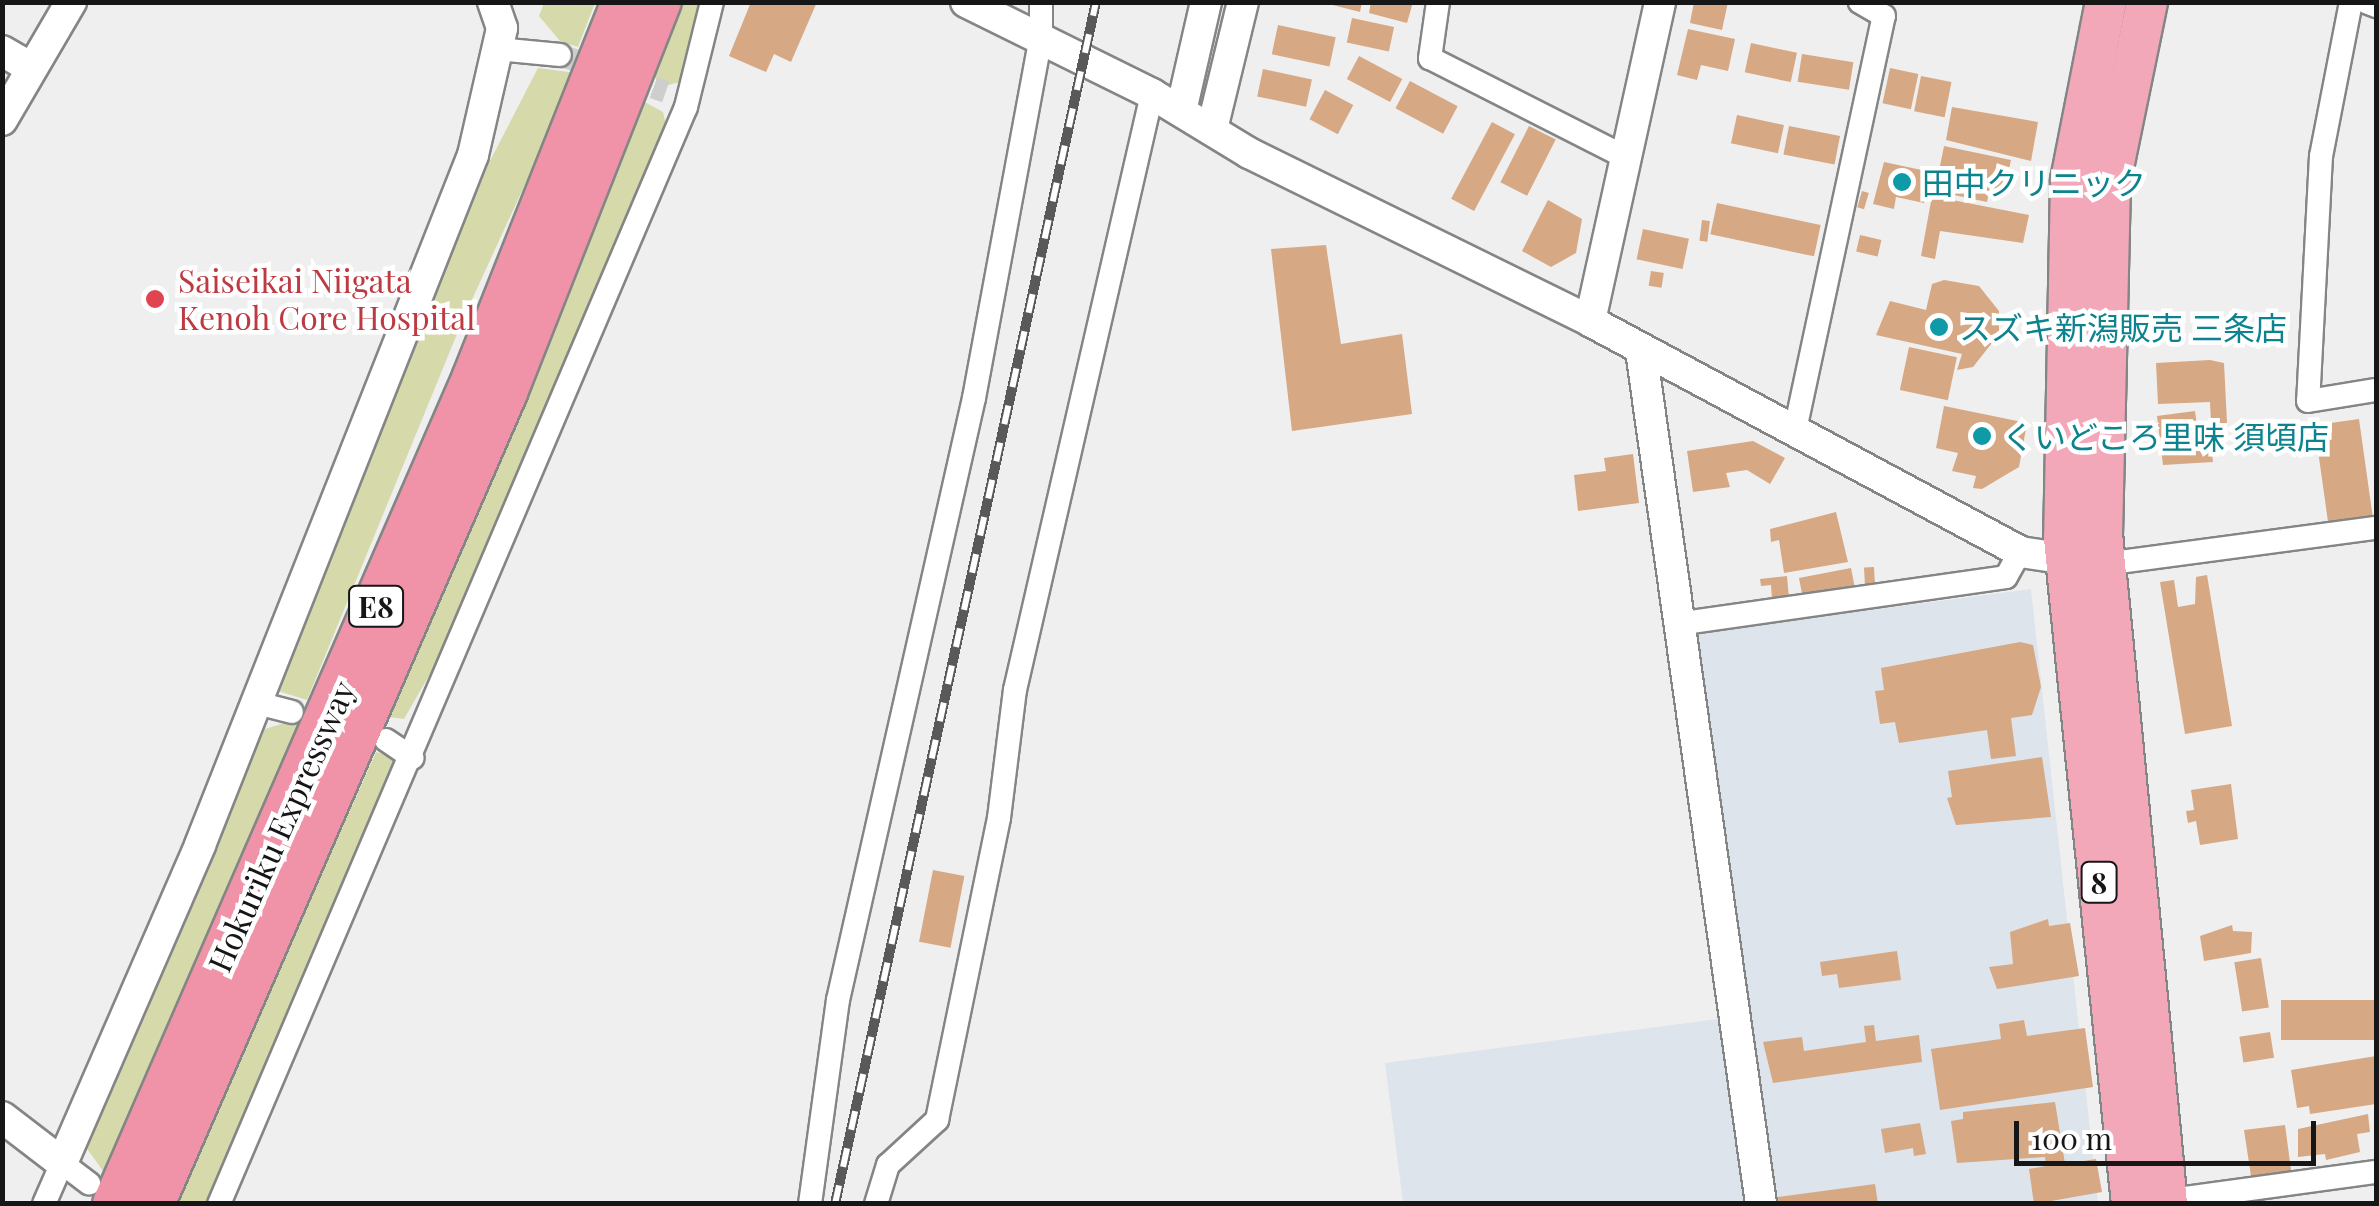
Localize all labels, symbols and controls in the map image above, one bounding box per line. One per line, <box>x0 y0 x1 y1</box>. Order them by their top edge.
place label: 田中クリニック <box>1922 163 2146 201</box>
marker: 田中クリニック <box>1891 171 1913 193</box>
place label: Saiseikai Niigata Kenoh Core Hospital <box>178 262 475 337</box>
marker: Saiseikai Niigata Kenoh Core Hospital <box>142 286 168 312</box>
place label: スズキ新潟販売 三条店 <box>1959 308 2287 346</box>
marker: スズキ新潟販売 三条店 <box>1928 316 1950 338</box>
place label: くいどころ里味 須頃店 <box>2002 417 2330 455</box>
marker: くいどころ里味 須頃店 <box>1971 425 1993 447</box>
road number: E8 <box>346 581 406 631</box>
street label: Hokuriku Expressway <box>200 675 362 977</box>
road number: 8 <box>2079 857 2119 907</box>
scale bar <box>2019 1101 2322 1163</box>
text: 100 m <box>2031 1118 2112 1158</box>

